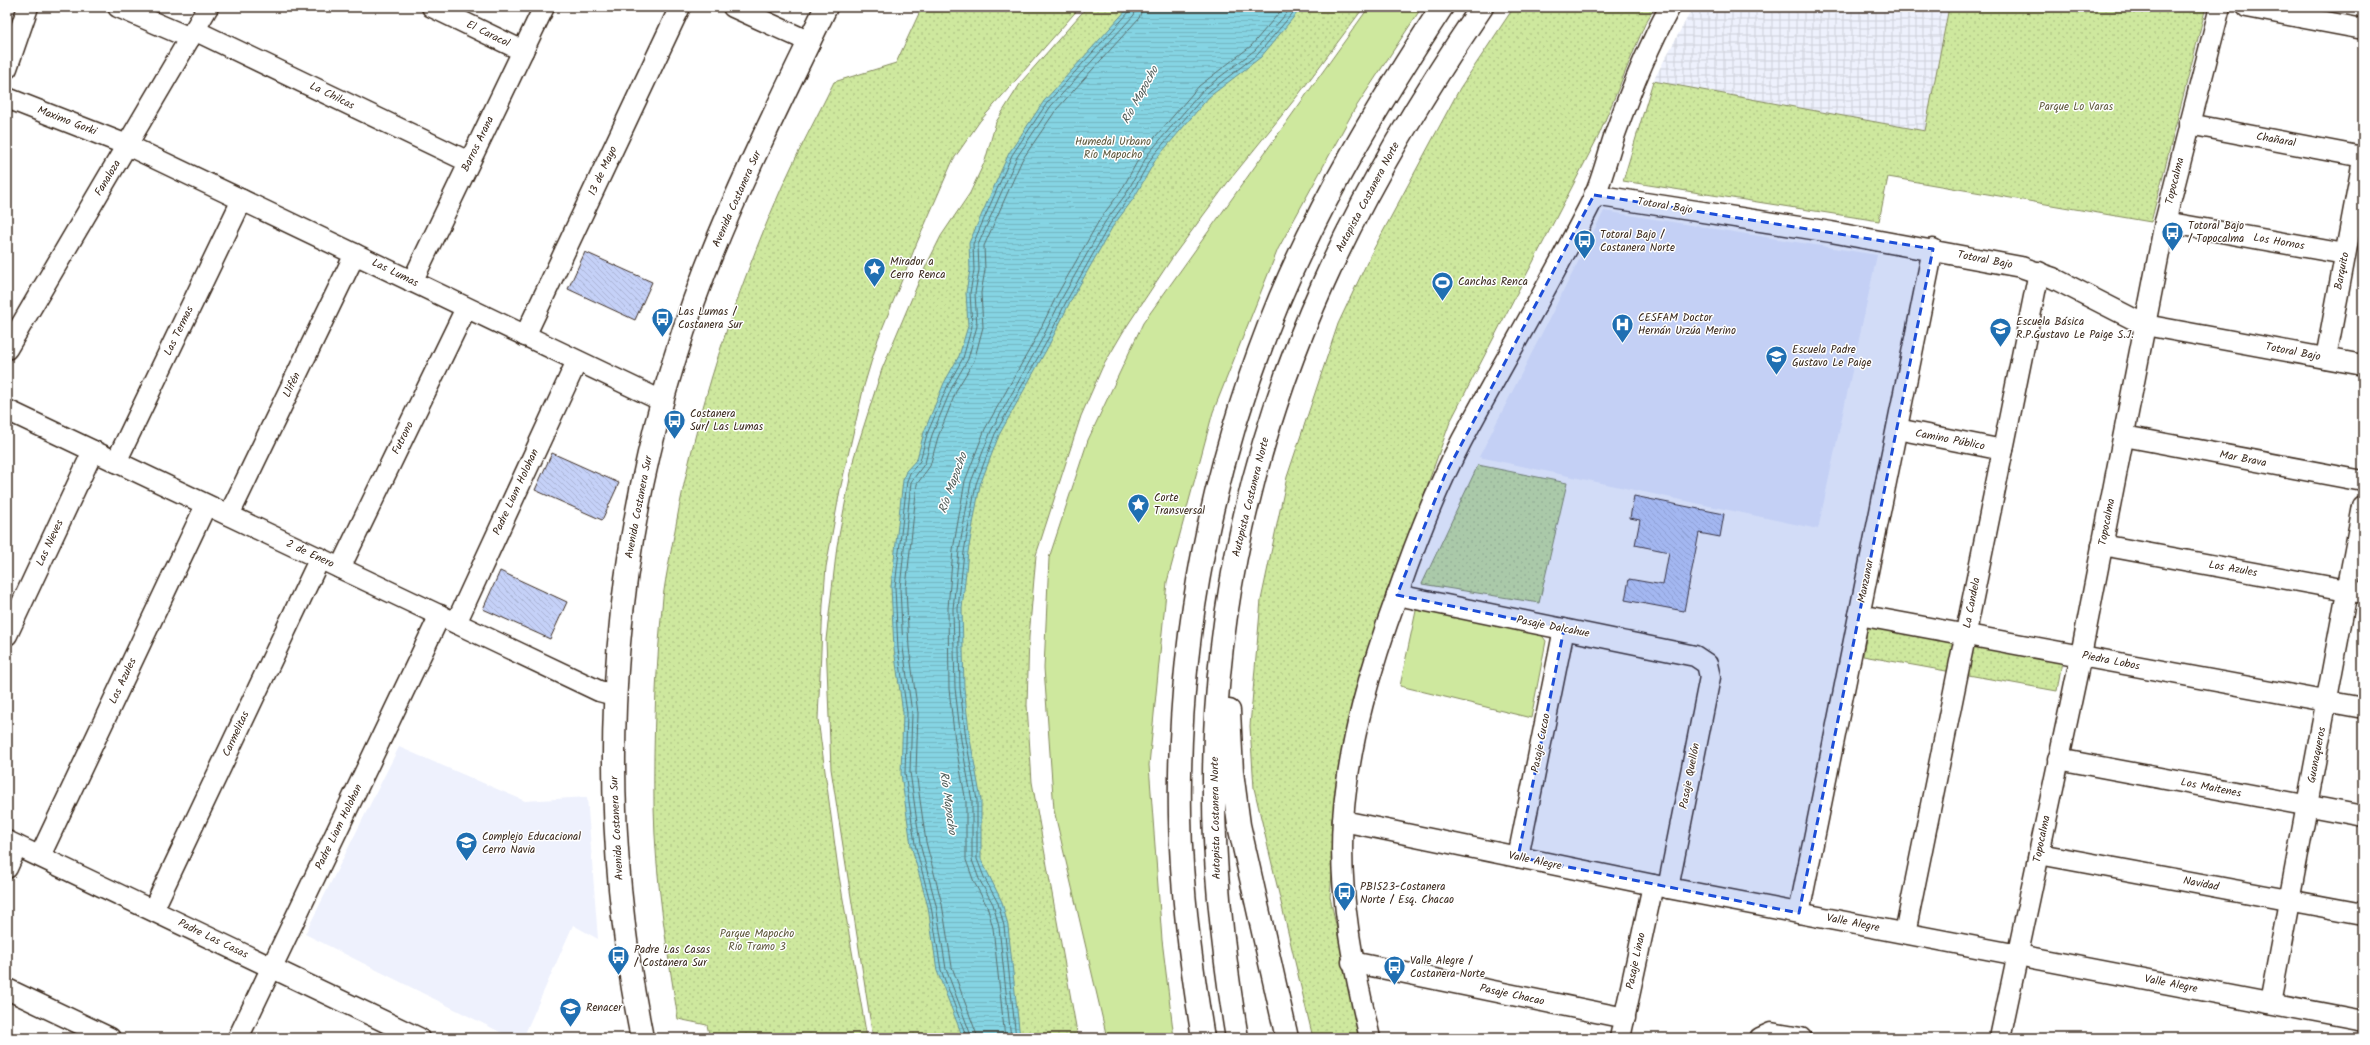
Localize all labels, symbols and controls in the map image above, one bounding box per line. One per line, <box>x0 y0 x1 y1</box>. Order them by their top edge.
street label: El Caracol <box>463 16 513 52</box>
water label: Río Mapocho <box>1116 61 1164 127</box>
street label: La Chilcas <box>306 77 358 115</box>
park label: Parque Lo Varas <box>2039 98 2114 116</box>
street label: Maximo Gorki <box>35 101 100 141</box>
street label: Barros Arana <box>457 113 499 175</box>
street label: Chañaral <box>2255 128 2298 152</box>
park label: Humedal Urbano Río Mapocho <box>1075 133 1151 164</box>
street label: Autopista Costanera Norte <box>1331 139 1405 255</box>
street label: 13 de Mayo <box>584 143 622 199</box>
street label: Avenida Costanera Sur <box>708 146 767 250</box>
street label: Fanaloza <box>90 156 126 200</box>
street label: Topocalma <box>2160 156 2190 206</box>
street label: Totoral Bajo <box>1636 193 1694 219</box>
place label: Totoral Bajo / Topocalma <box>2188 217 2244 248</box>
bus stop icon: Totoral Bajo / Topocalma <box>2160 219 2186 252</box>
place label: Totoral Bajo / Costanera Norte <box>1600 226 1675 257</box>
bus stop icon: Totoral Bajo / Costanera Norte <box>1571 228 1597 261</box>
street label: Los Hornos <box>2252 229 2306 255</box>
street label: Totoral Bajo <box>1956 246 2014 274</box>
street label: Barquito <box>2330 251 2354 291</box>
place label: Mirador a Cerro Renca <box>890 253 946 284</box>
street label: Las Lumas <box>369 254 422 292</box>
place icon: Mirador a Cerro Renca <box>861 255 887 288</box>
sports icon: Canchas Renca <box>1429 269 1455 302</box>
place label: Canchas Renca <box>1458 273 1528 291</box>
street label: Las Termas <box>159 303 199 359</box>
place label: Las Lumas / Costanera Sur <box>678 303 744 334</box>
bus stop icon: Las Lumas / Costanera Sur <box>650 305 676 338</box>
place label: CESFAM Doctor Hernán Urzúa Merino <box>1638 309 1736 340</box>
hospital icon: CESFAM Doctor Hernán Urzúa Merino <box>1609 311 1635 344</box>
place label: Escuela Básica R.P.Gustavo Le Paige S.J. <box>2016 313 2134 344</box>
school or university icon: Escuela Básica R.P.Gustavo Le Paige S.J. <box>1988 315 2014 348</box>
street label: Totoral Bajo <box>2264 338 2322 366</box>
place label: Escuela Padre Gustavo Le Paige <box>1792 341 1871 372</box>
school or university icon: Escuela Padre Gustavo Le Paige <box>1763 343 1789 376</box>
street label: Llifén <box>278 369 306 401</box>
place label: Costanera Sur/ Las Lumas <box>690 405 764 436</box>
bus stop icon: Costanera Sur/ Las Lumas <box>661 407 687 440</box>
street label: Futrono <box>387 418 419 458</box>
street label: Camino Público <box>1914 424 1986 456</box>
street label: Autopista Costanera Norte <box>1227 435 1275 559</box>
street label: Padre Liam Holohan <box>488 446 544 538</box>
street label: Mar Brava <box>2218 446 2268 472</box>
water label: Río Mapocho <box>933 448 973 516</box>
street label: Avenida Costanera Sur <box>620 453 658 560</box>
place label: Corte Transversal <box>1154 489 1205 520</box>
place icon: Corte Transversal <box>1126 491 1152 524</box>
street label: Topocalma <box>2094 497 2120 547</box>
street label: Las Nieves <box>31 516 69 569</box>
street label: 2 de Enero <box>283 535 337 573</box>
street label: Manzanar <box>1853 556 1879 604</box>
street label: Los Azules <box>2207 556 2259 582</box>
street label: La Candela <box>1958 576 1986 630</box>
street label: Pasaje Dalcahue <box>1515 611 1591 643</box>
street label: Piedra Lobos <box>2080 647 2142 675</box>
street label: Los Azules <box>104 655 142 707</box>
street label: Carmelitas <box>218 708 255 760</box>
street label: Pasaje Cucao <box>1526 712 1556 774</box>
street label: Guanaqueros <box>2303 725 2331 785</box>
street label: Pasaje Quellón <box>1675 741 1705 810</box>
street label: Autopista Costanera Norte <box>1206 757 1226 879</box>
water label: Río Mapocho <box>934 770 962 837</box>
street label: Los Maitenes <box>2179 773 2243 803</box>
street label: Avenida Costanera Sur <box>605 774 629 881</box>
street label: Padre Liam Holohan <box>310 781 368 873</box>
street label: Topocalma <box>2028 814 2056 864</box>
place label: Complejo Educacional Cerro Navia <box>482 828 581 859</box>
school or university icon: Complejo Educacional Cerro Navia <box>454 830 480 863</box>
street label: Valle Alegre <box>1507 847 1563 875</box>
street label: Navidad <box>2182 872 2221 896</box>
place label: PB1523-Costanera Norte / Esq. Chacao <box>1360 878 1454 909</box>
bus stop icon: PB1523-Costanera Norte / Esq. Chacao <box>1331 880 1357 913</box>
street label: Valle Alegre <box>1825 909 1881 937</box>
street label: Padre Las Casas <box>175 914 251 964</box>
park label: Parque Mapocho Río Tramo 3 <box>720 925 794 956</box>
street label: Pasaje Linao <box>1621 931 1651 991</box>
place label: Padre Las Casas / Costanera Sur <box>634 941 710 972</box>
bus stop icon: Padre Las Casas / Costanera Sur <box>605 943 631 976</box>
place label: Valle Alegre / Costanera Norte <box>1410 952 1485 983</box>
bus stop icon: Valle Alegre / Costanera Norte <box>1381 954 1407 987</box>
street label: Valle Alegre <box>2143 970 2199 998</box>
street label: Pasaje Chacao <box>1478 979 1546 1011</box>
school or university icon: Renacer <box>557 995 583 1028</box>
place label: Renacer <box>586 999 623 1017</box>

